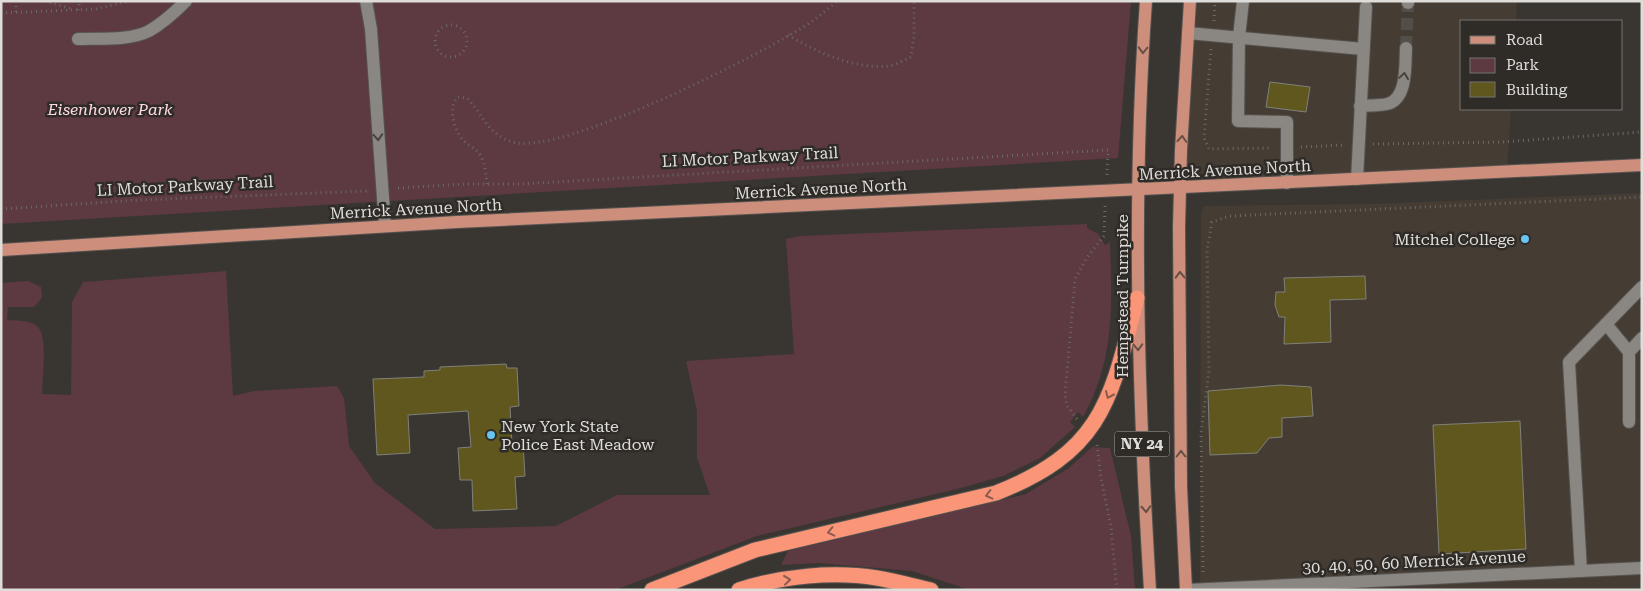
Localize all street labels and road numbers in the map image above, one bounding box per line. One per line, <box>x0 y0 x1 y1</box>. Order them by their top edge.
street label: LI Motor Parkway Trail <box>661 143 839 171</box>
street label: Merrick Avenue North <box>1138 156 1312 184</box>
street label: LI Motor Parkway Trail <box>96 172 274 200</box>
street label: Merrick Avenue North <box>734 175 908 203</box>
street label: Merrick Avenue North <box>329 195 503 223</box>
street label: Hempstead Turnpike <box>1113 214 1132 378</box>
road number: NY 24 <box>1114 432 1170 456</box>
street label: 30, 40, 50, 60 Merrick Avenue <box>1302 547 1526 577</box>

